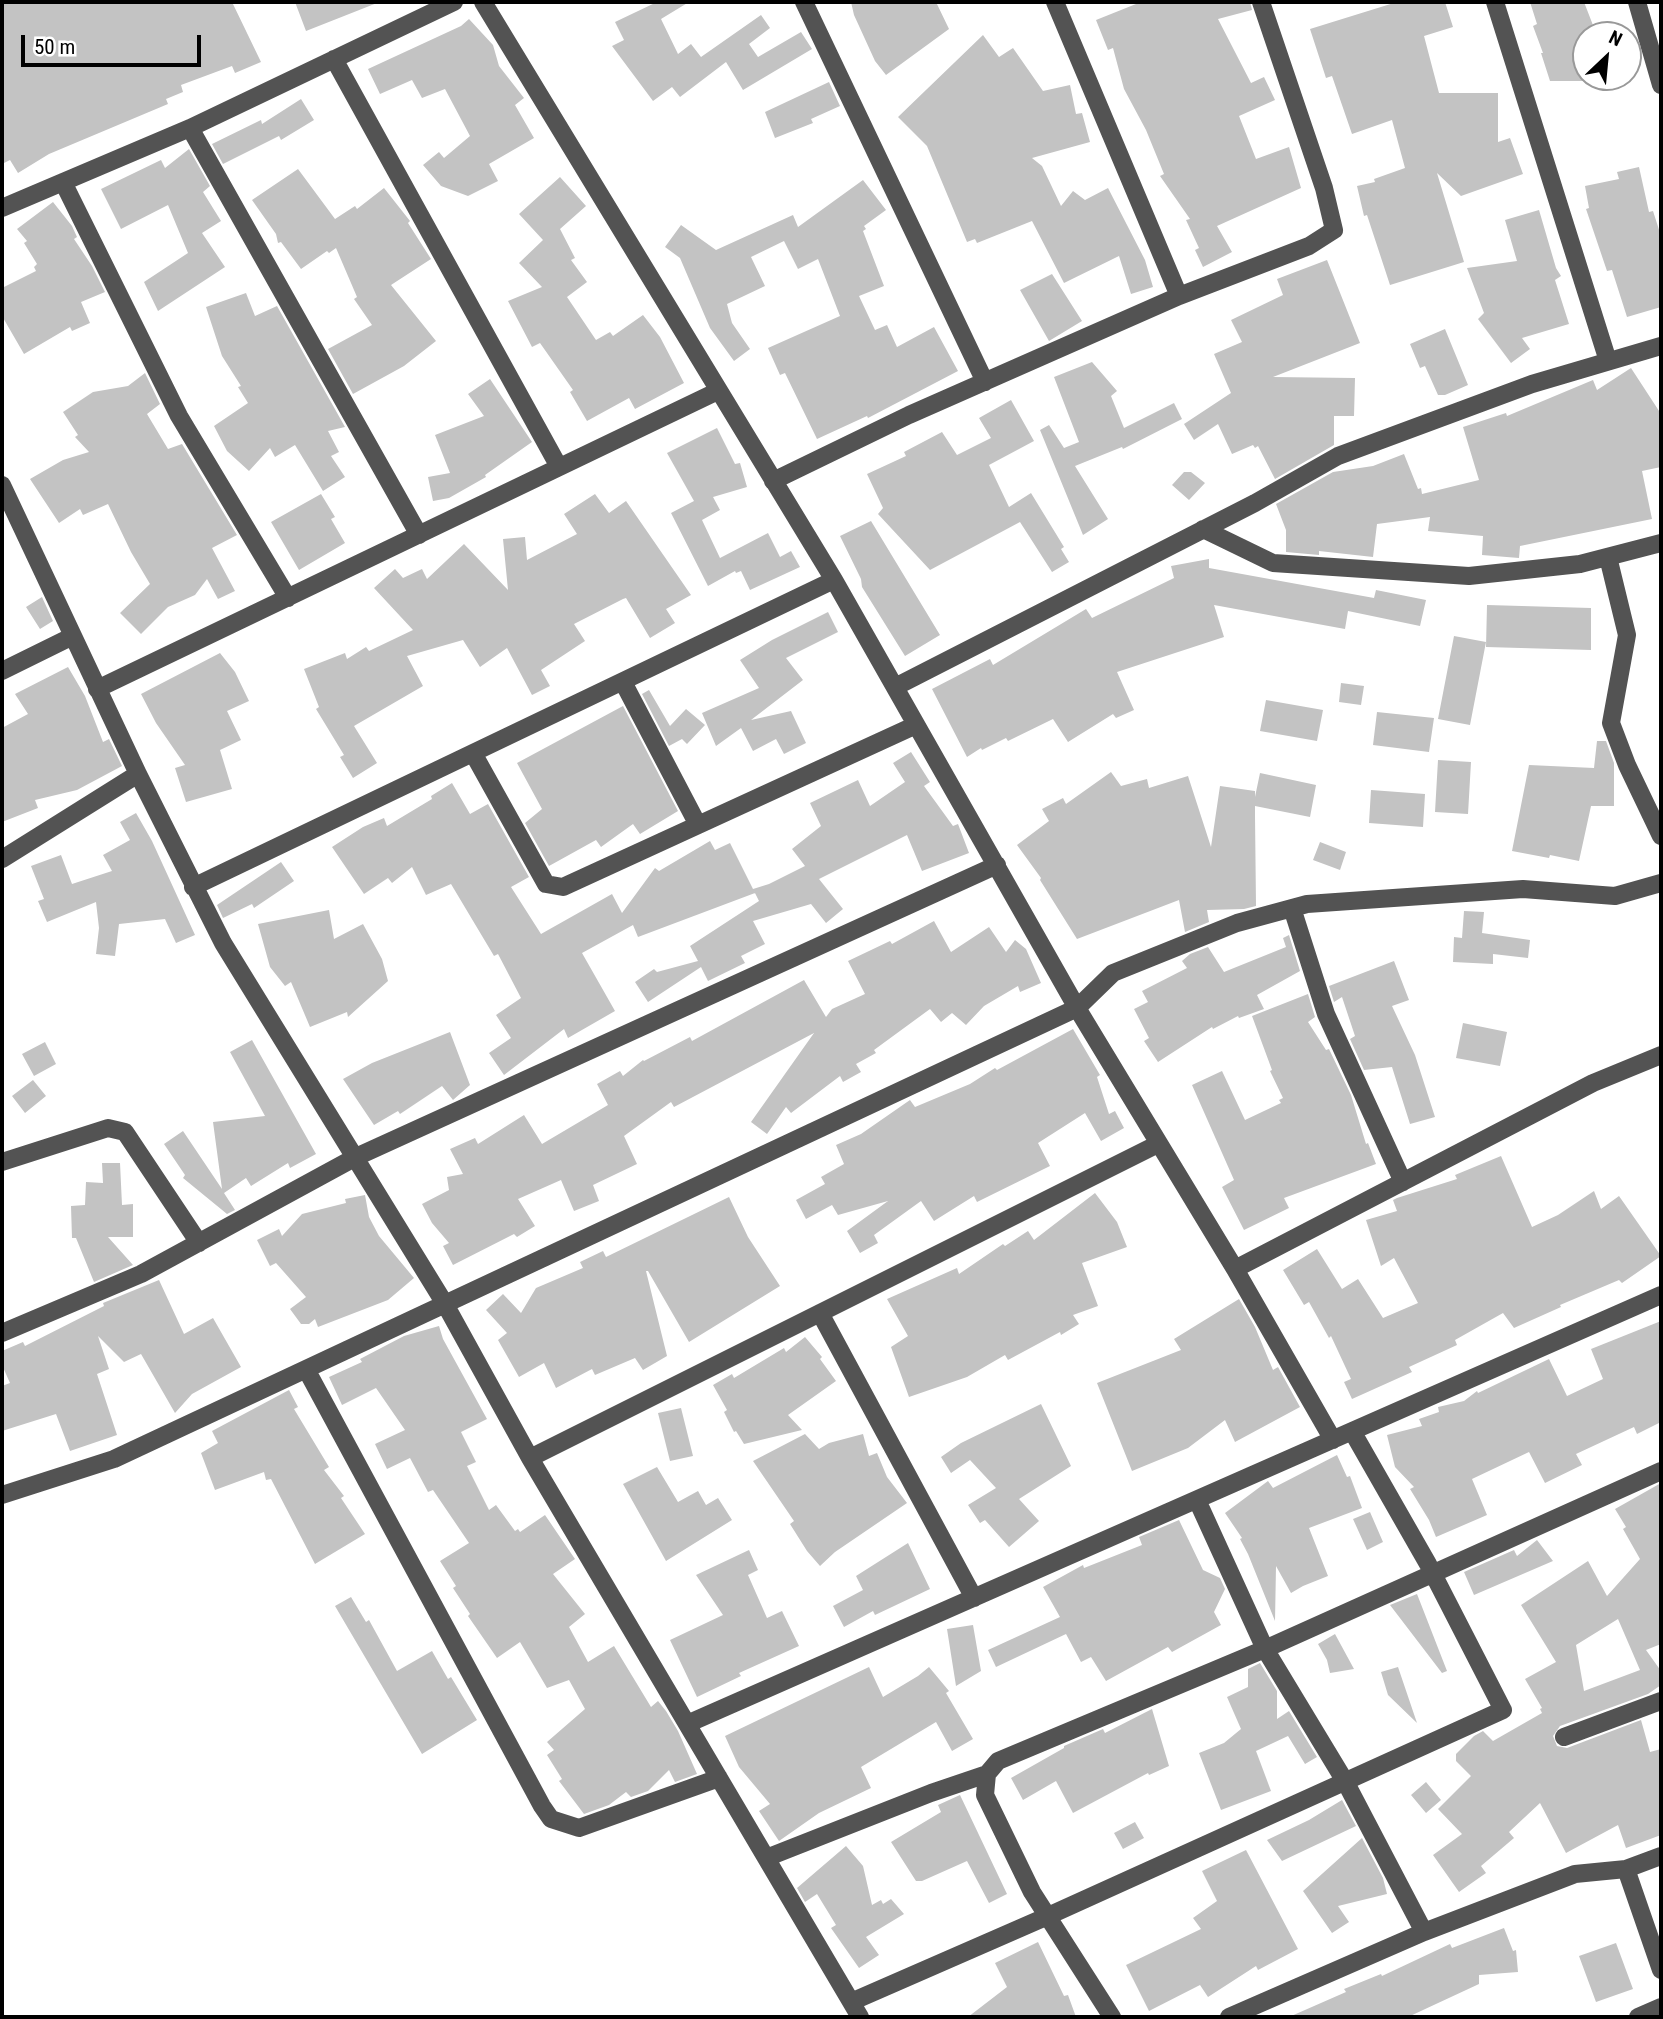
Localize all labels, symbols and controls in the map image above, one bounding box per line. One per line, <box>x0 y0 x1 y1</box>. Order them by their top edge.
scale bar <box>24 21 205 65</box>
north arrow <box>1572 21 1642 91</box>
text: N <box>1605 26 1626 51</box>
text: 50 m <box>34 35 75 59</box>

